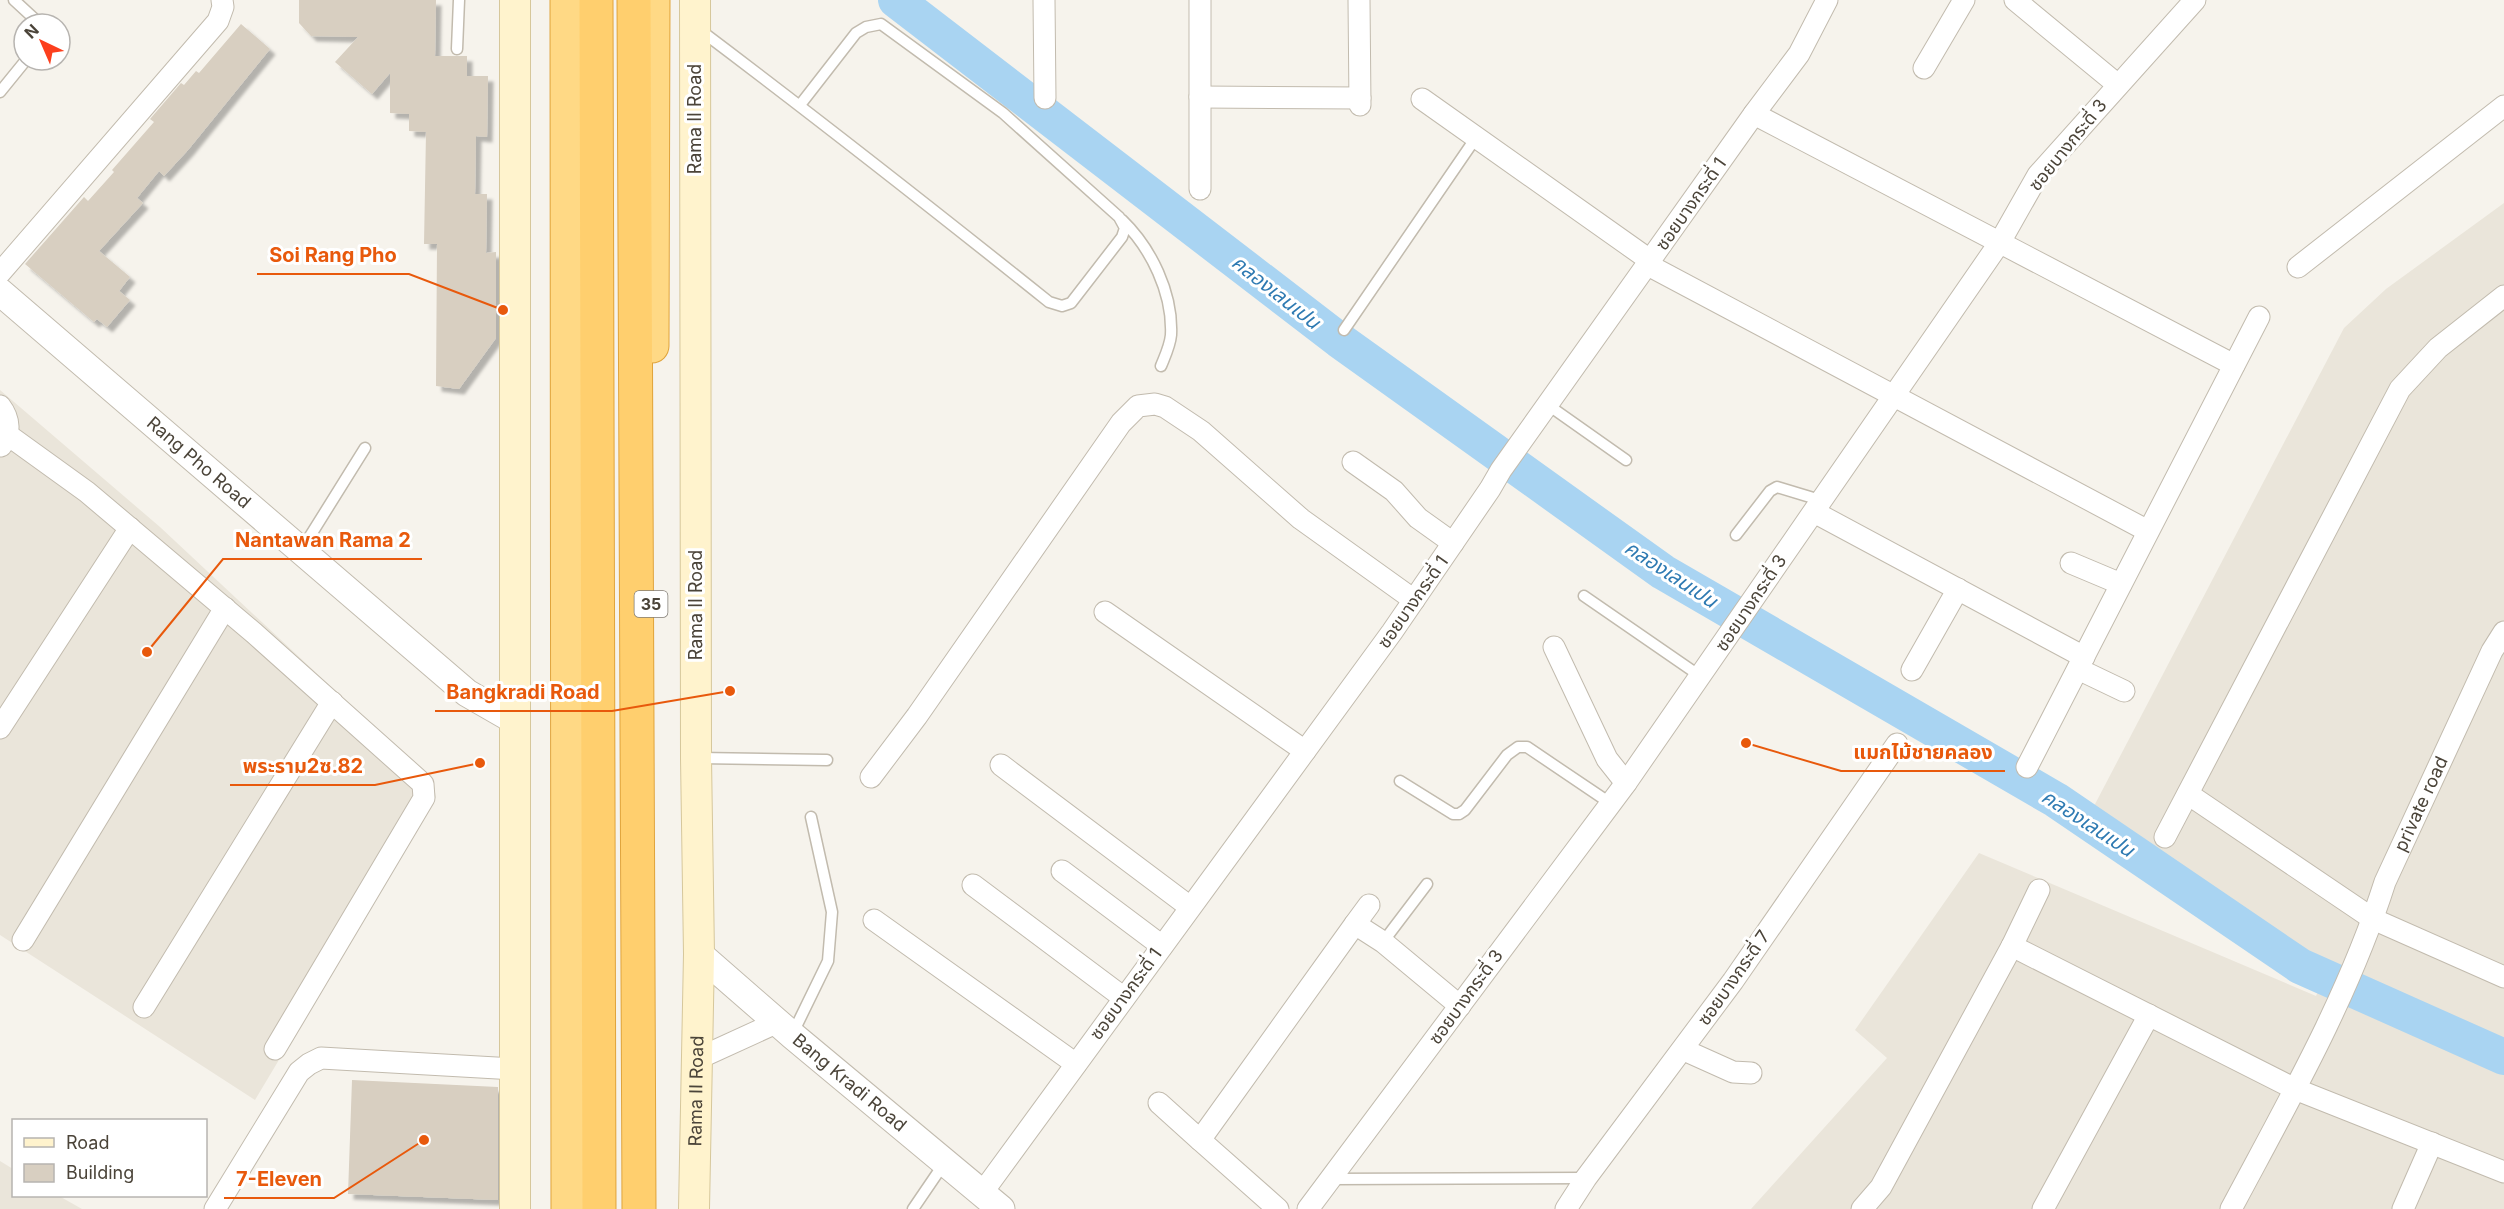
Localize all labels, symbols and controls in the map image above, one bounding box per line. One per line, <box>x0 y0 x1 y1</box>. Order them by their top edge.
north arrow <box>12 12 72 72</box>
text: N <box>20 20 43 43</box>
street label: Rama II Road <box>684 64 705 174</box>
street label: ซอยบางกระดี่ 3 <box>2023 93 2111 195</box>
street label: ซอยบางกระดี่ 1 <box>1649 152 1730 254</box>
callout: Soi Rang Pho <box>257 236 409 274</box>
text: Soi Rang Pho <box>269 243 397 267</box>
water label: คลองเลนเปน <box>1227 250 1326 335</box>
street label: Rang Pho Road <box>143 412 255 513</box>
callout: Nantawan Rama 2 <box>223 521 422 559</box>
text: Nantawan Rama 2 <box>235 528 411 552</box>
water label: คลองเลนเปน <box>1620 535 1723 614</box>
street label: ซอยบางกระดี่ 3 <box>1709 549 1791 655</box>
street label: Rama II Road <box>685 550 706 660</box>
street label: ซอยบางกระดี่ 1 <box>1371 550 1452 652</box>
road number: 35 <box>634 591 668 617</box>
callout: Bangkradi Road <box>435 673 612 711</box>
text: Bangkradi Road <box>446 680 600 704</box>
callout: แมกไม้ชายคลอง <box>1841 733 2005 771</box>
text: แมกไม้ชายคลอง <box>1853 740 1993 764</box>
callout: พระราม2ซ.82 <box>230 747 375 785</box>
street label: private road <box>2390 753 2452 855</box>
text: พระราม2ซ.82 <box>243 754 363 778</box>
water label: คลองเลนเปน <box>2037 784 2140 863</box>
street label: ซอยบางกระดี่ 7 <box>1692 925 1774 1029</box>
street label: ซอยบางกระดี่ 1 <box>1084 943 1166 1044</box>
street label: ซอยบางกระดี่ 3 <box>1423 944 1507 1048</box>
street label: Bang Kradi Road <box>789 1029 911 1136</box>
street label: Rama II Road <box>684 1035 707 1147</box>
legend <box>12 1119 207 1197</box>
text: Road <box>66 1132 109 1153</box>
callout: 7-Eleven <box>224 1160 334 1198</box>
text: Building <box>66 1162 134 1183</box>
text: 7-Eleven <box>236 1167 322 1191</box>

